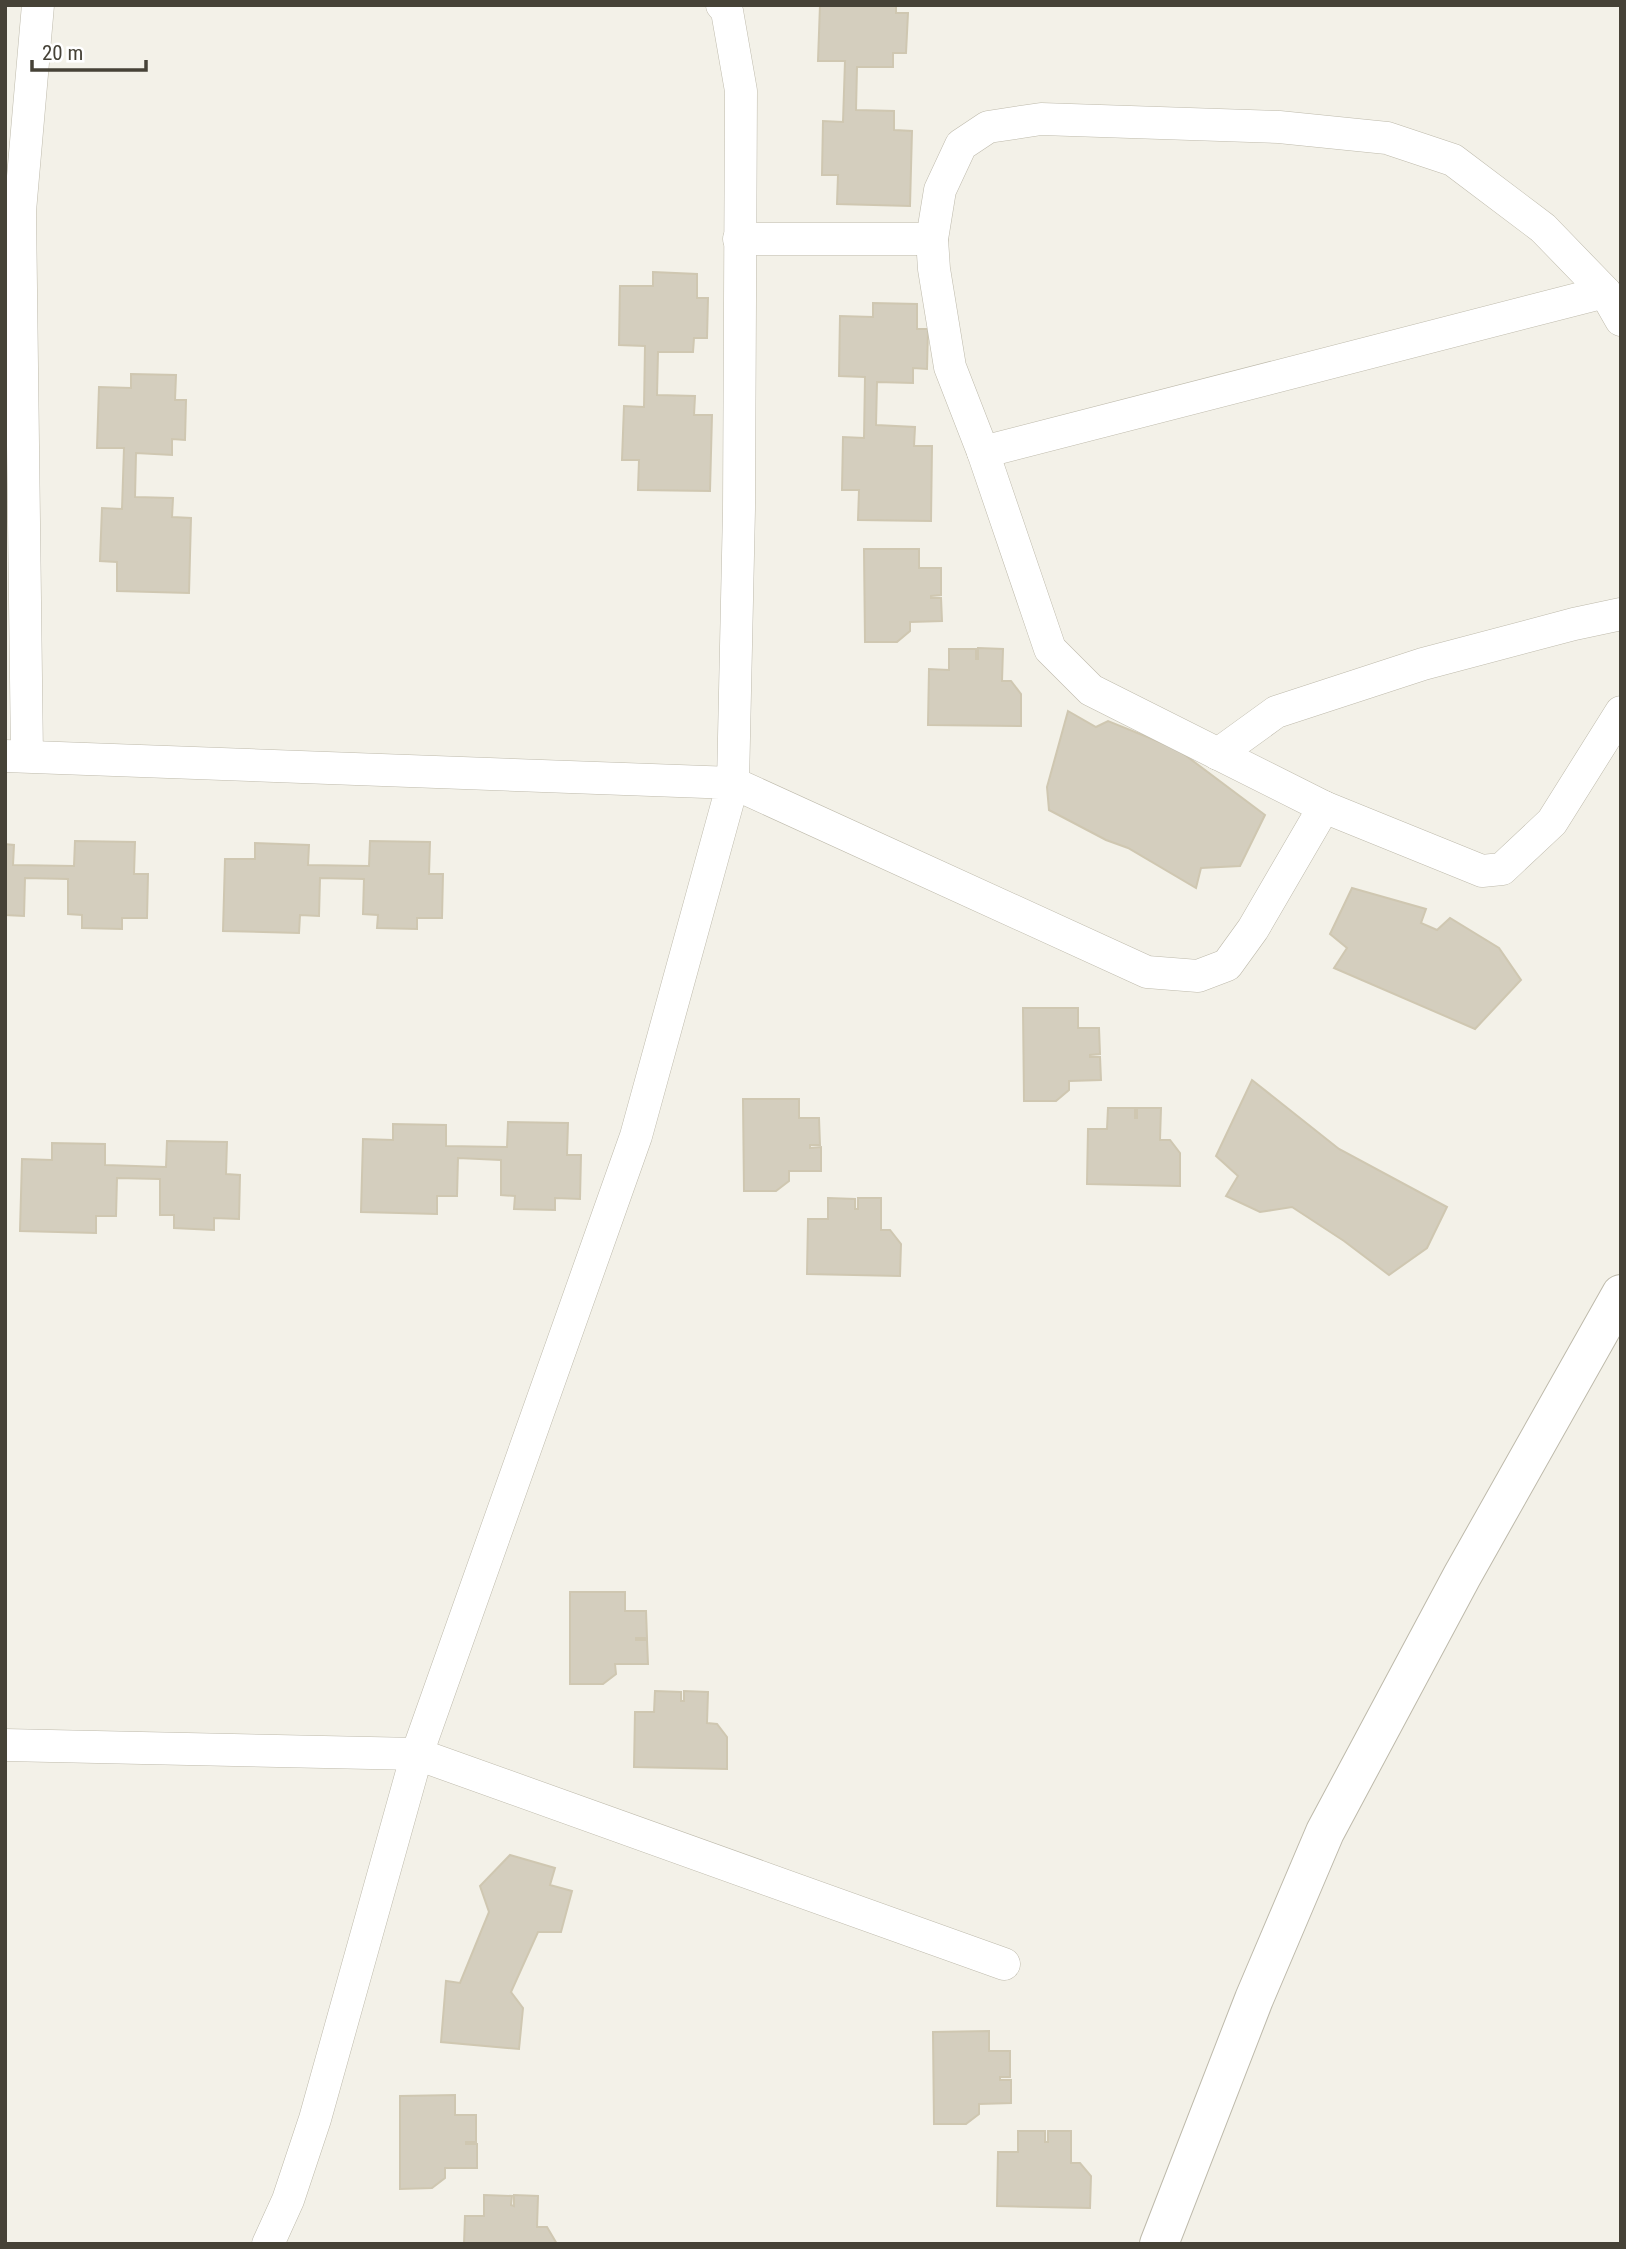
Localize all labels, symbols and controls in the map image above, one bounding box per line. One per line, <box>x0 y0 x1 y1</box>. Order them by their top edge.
scale bar <box>32 28 145 72</box>
text: 20 m <box>42 41 83 65</box>

